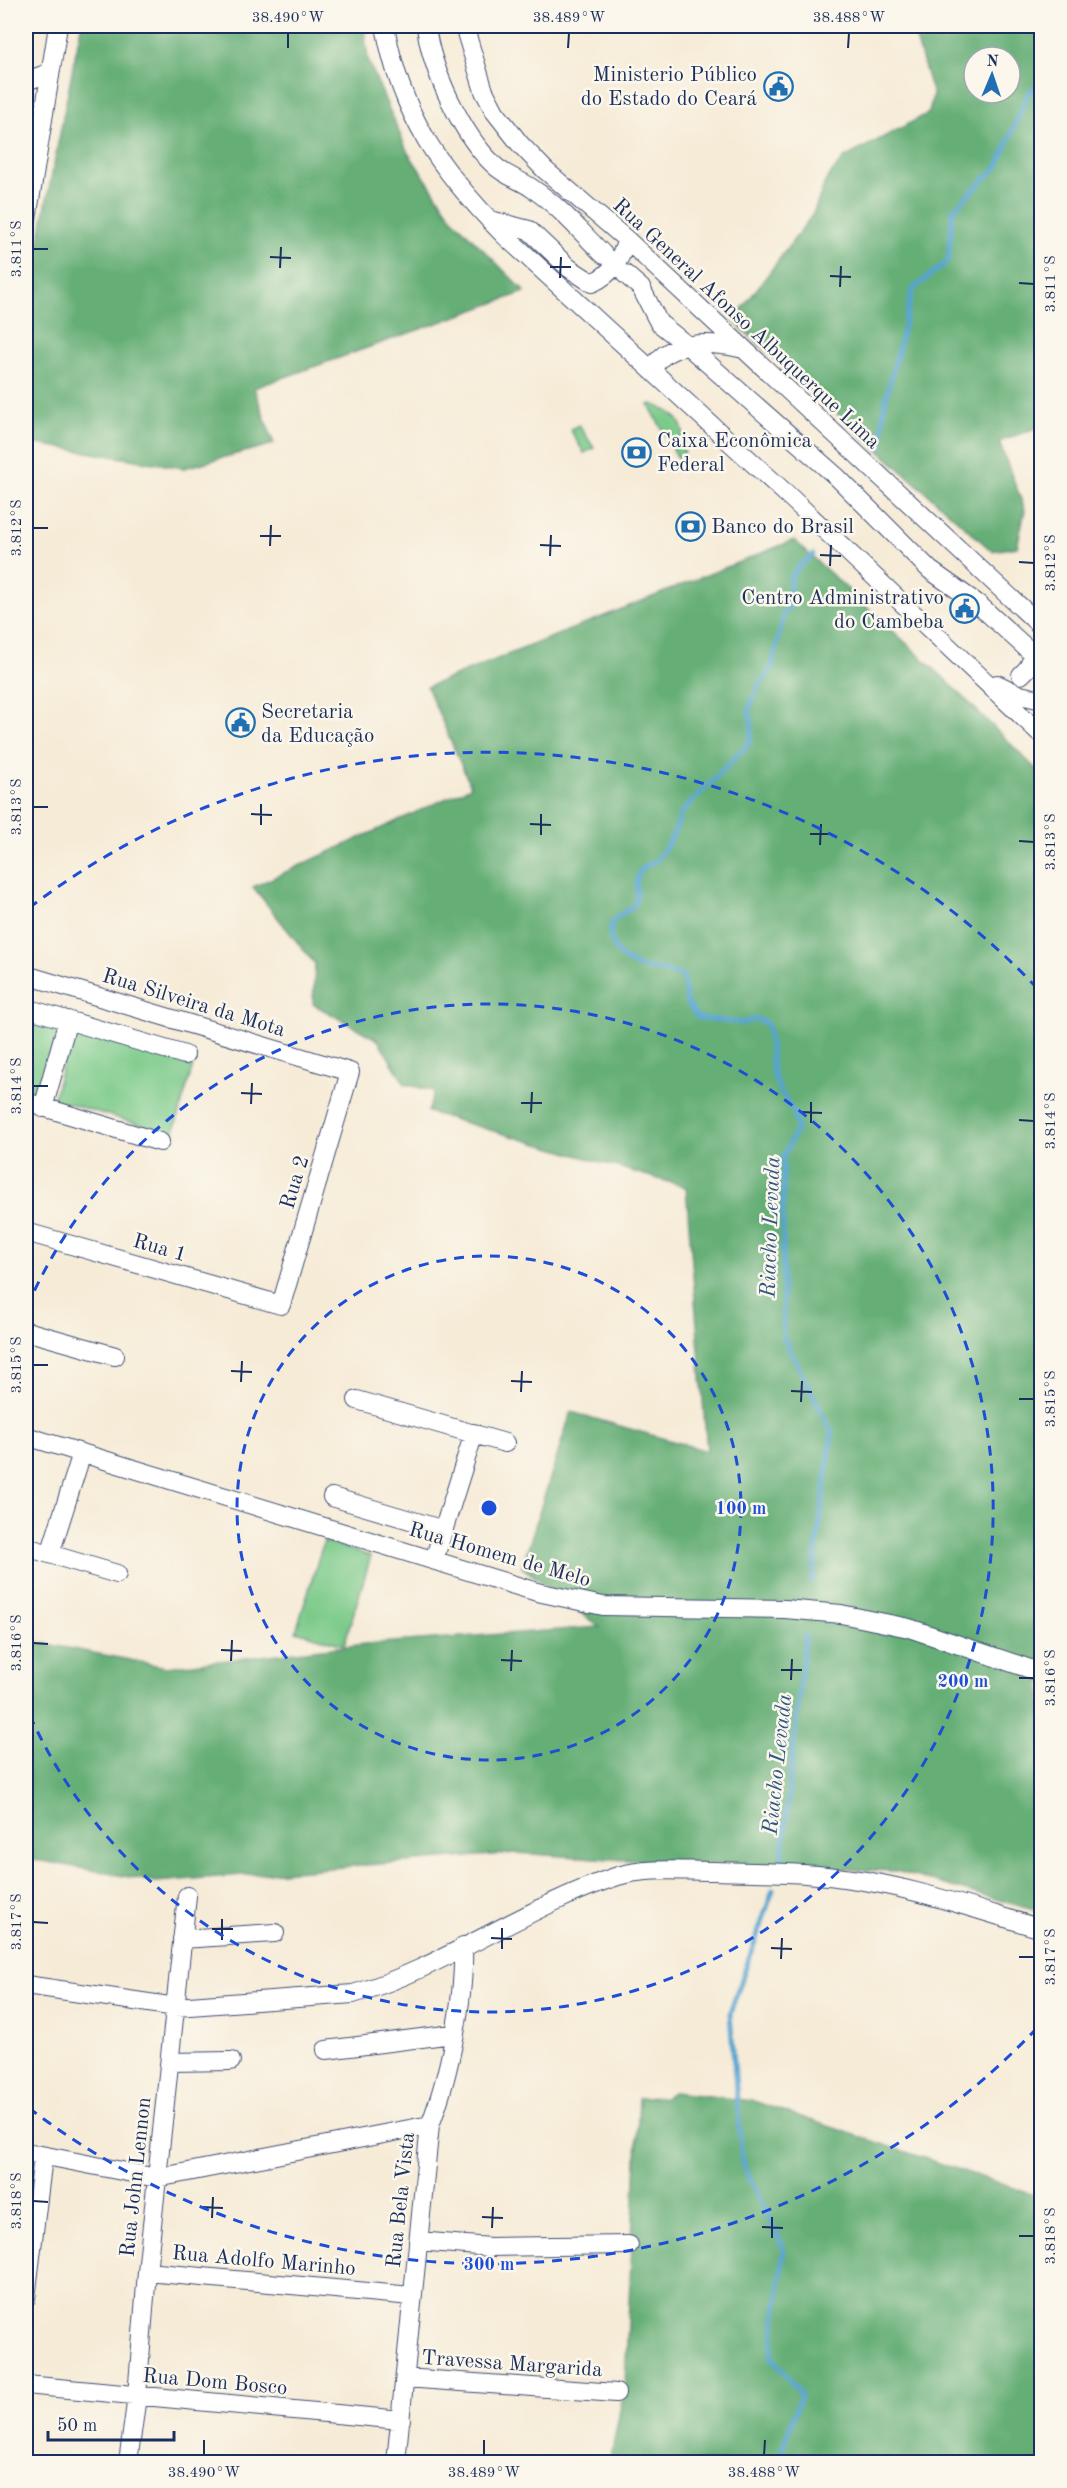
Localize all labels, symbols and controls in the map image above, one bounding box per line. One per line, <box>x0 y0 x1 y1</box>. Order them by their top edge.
text: 38.490°W <box>252 11 324 26</box>
text: 38.489°W <box>533 11 605 26</box>
text: 38.488°W <box>813 11 885 26</box>
north arrow <box>962 45 1022 105</box>
text: N <box>986 54 1000 70</box>
place label: Ministerio Público do Estado do Ceará <box>581 65 757 110</box>
public building icon: Ministerio Público do Estado do Ceará <box>762 70 794 102</box>
street label: Rua General Afonso Albuquerque Lima <box>608 195 884 453</box>
text: 3.811°S <box>10 220 25 278</box>
text: 3.811°S <box>1044 255 1059 313</box>
place label: Caixa Econômica Federal <box>657 431 812 476</box>
bank icon: Caixa Econômica Federal <box>620 436 652 468</box>
text: 3.812°S <box>10 499 25 557</box>
bank icon: Banco do Brasil <box>674 510 706 542</box>
place label: Banco do Brasil <box>711 517 854 538</box>
text: 3.812°S <box>1044 534 1059 592</box>
place label: Centro Administrativo do Cambeba <box>741 588 944 633</box>
public building icon: Centro Administrativo do Cambeba <box>949 593 981 625</box>
place label: Secretaria da Educação <box>261 702 374 747</box>
public building icon: Secretaria da Educação <box>224 707 256 739</box>
text: 3.813°S <box>10 778 25 836</box>
text: 3.813°S <box>1044 813 1059 871</box>
street label: Rua Silveira da Mota <box>100 966 288 1041</box>
text: 3.814°S <box>10 1057 25 1115</box>
text: 3.814°S <box>1044 1092 1059 1150</box>
street label: Rua 2 <box>277 1153 313 1212</box>
water label: Riacho Levada <box>758 1156 784 1299</box>
street label: Rua 1 <box>130 1231 189 1266</box>
text: 3.815°S <box>10 1336 25 1394</box>
text: 3.815°S <box>1044 1370 1059 1428</box>
centre of rings <box>479 1498 499 1518</box>
text: 100 m <box>716 1500 766 1518</box>
street label: Rua Homem de Melo <box>406 1519 593 1591</box>
text: 3.816°S <box>10 1614 25 1672</box>
text: 3.816°S <box>1044 1649 1059 1707</box>
text: 200 m <box>938 1673 988 1691</box>
water label: Riacho Levada <box>760 1692 796 1837</box>
text: 3.817°S <box>10 1893 25 1951</box>
text: 3.817°S <box>1044 1928 1059 1986</box>
street label: Rua John Lennon <box>118 2096 155 2258</box>
street label: Rua Bela Vista <box>384 2131 419 2269</box>
text: 3.818°S <box>10 2172 25 2230</box>
text: 3.818°S <box>1044 2207 1059 2265</box>
street label: Rua Adolfo Marinho <box>171 2243 357 2280</box>
text: 300 m <box>464 2256 514 2274</box>
street label: Travessa Margarida <box>421 2348 603 2381</box>
street label: Rua Dom Bosco <box>142 2366 288 2399</box>
scale bar <box>48 2404 174 2442</box>
text: 50 m <box>57 2417 97 2435</box>
text: 38.490°W <box>168 2466 240 2481</box>
text: 38.489°W <box>448 2466 520 2481</box>
text: 38.488°W <box>728 2466 800 2481</box>

